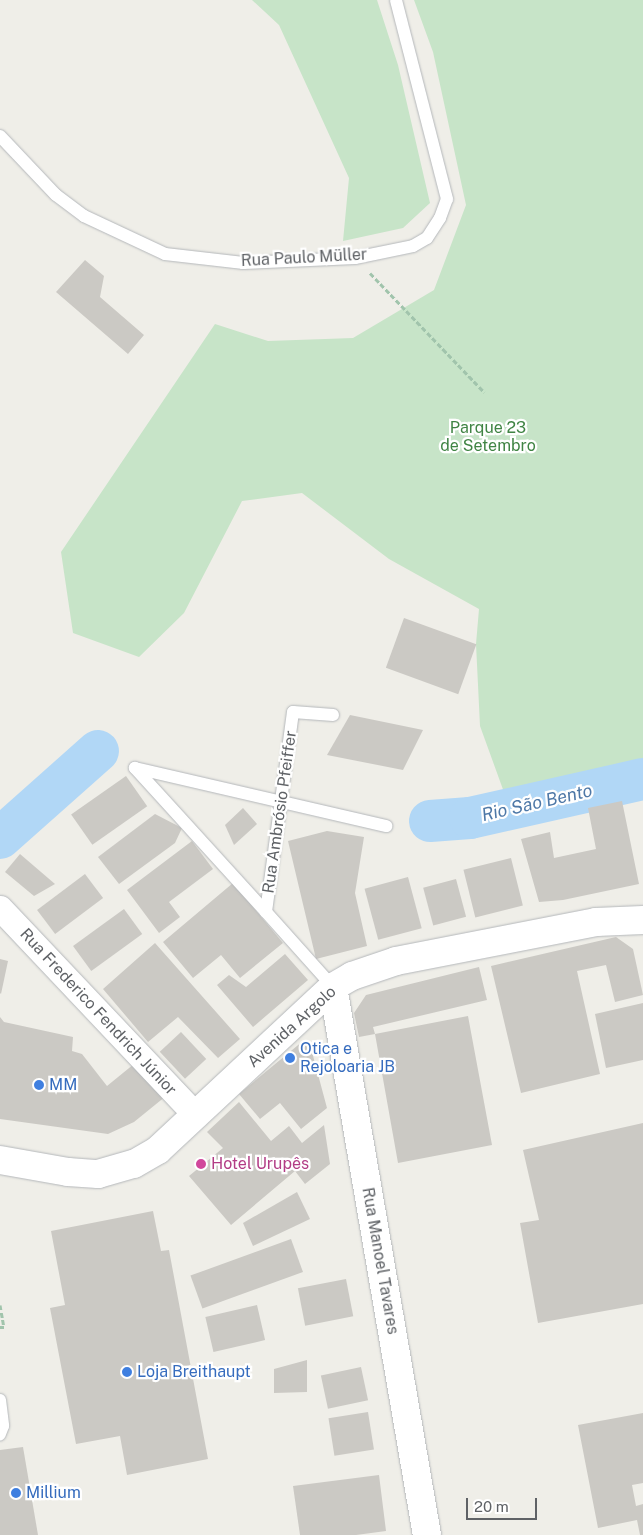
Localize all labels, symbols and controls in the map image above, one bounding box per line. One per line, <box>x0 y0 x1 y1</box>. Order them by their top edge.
street label: Rua Paulo Müller <box>240 245 368 271</box>
park label: Parque 23 de Setembro <box>440 418 536 456</box>
street label: Rua Ambrósio Pfeiffer <box>259 729 301 895</box>
water label: Rio São Bento <box>479 780 595 826</box>
street label: Rua Frederico Fendrich Júnior <box>16 925 180 1099</box>
street label: Avenida Argolo <box>244 982 340 1072</box>
place label: Otica e Rejoloaria JB <box>300 1039 395 1077</box>
marker: Otica e Rejoloaria JB <box>284 1052 296 1064</box>
place label: MM <box>49 1075 77 1095</box>
marker: MM <box>33 1079 45 1091</box>
place label: Hotel Urupês <box>211 1154 309 1174</box>
marker: Hotel Urupês <box>195 1158 207 1170</box>
street label: Rua Manoel Tavares <box>358 1186 402 1336</box>
place label: Loja Breithaupt <box>137 1362 251 1382</box>
marker: Loja Breithaupt <box>121 1366 133 1378</box>
place label: Millium <box>26 1483 81 1503</box>
marker: Millium <box>10 1487 22 1499</box>
scale bar <box>468 1488 539 1520</box>
text: 20 m <box>474 1498 509 1515</box>

